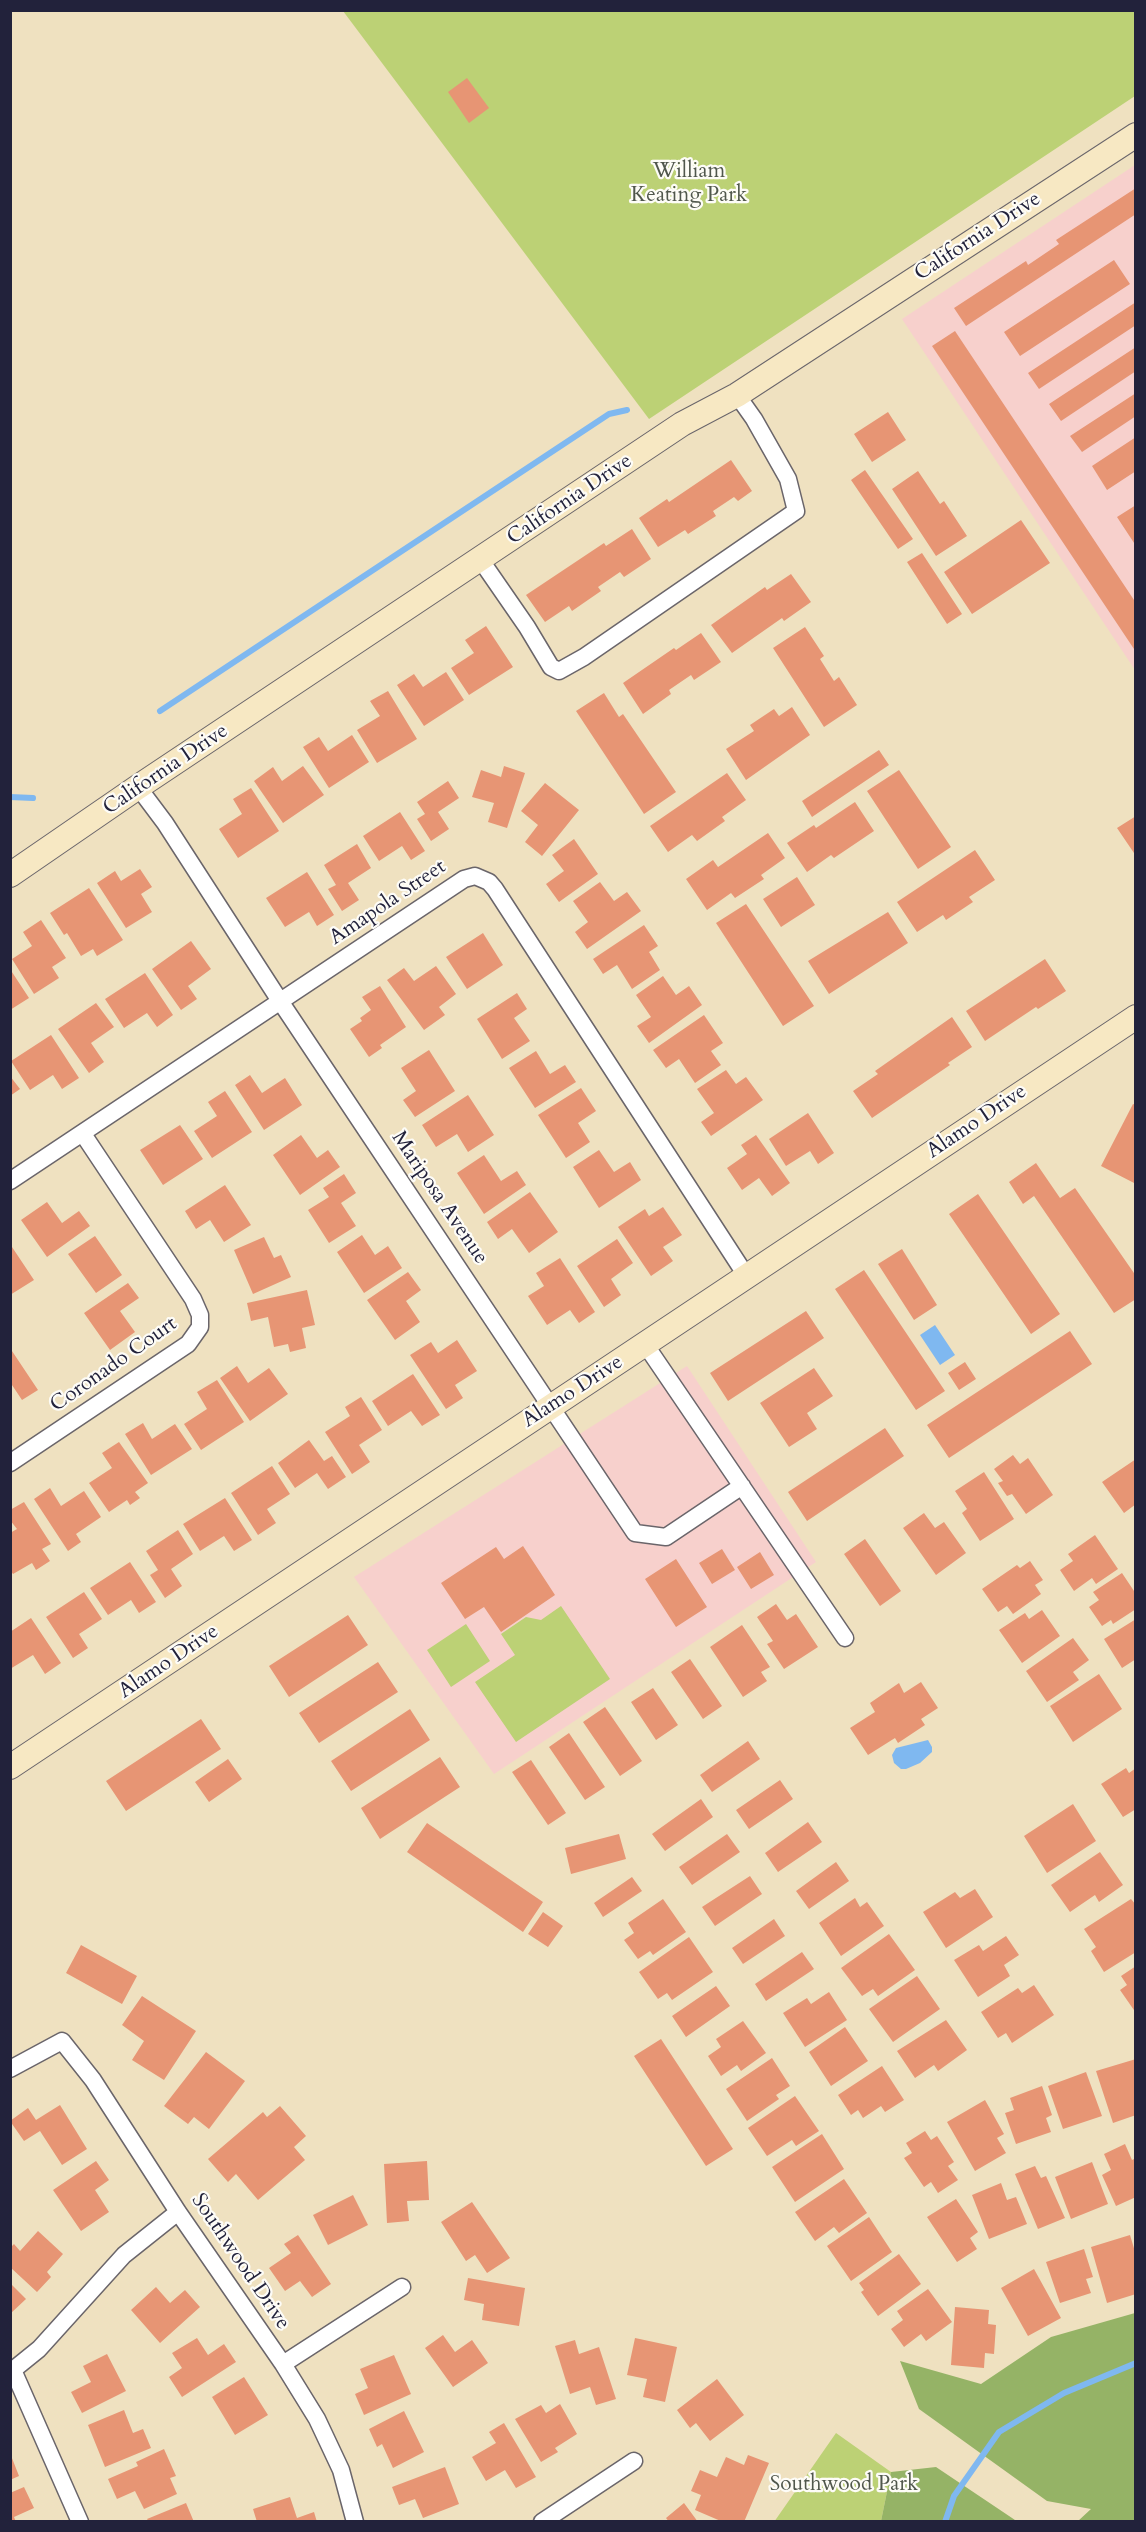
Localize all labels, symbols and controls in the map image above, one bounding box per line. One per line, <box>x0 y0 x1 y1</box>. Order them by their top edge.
park label: William Keating Park <box>631 159 747 209</box>
street label: California Drive <box>910 187 1046 287</box>
street label: California Drive <box>503 449 637 551</box>
street label: California Drive <box>99 719 233 821</box>
street label: Amapola Street <box>325 855 451 951</box>
street label: Alamo Drive <box>922 1079 1032 1165</box>
street label: Mariposa Avenue <box>385 1127 493 1269</box>
street label: Coronado Court <box>46 1312 182 1418</box>
street label: Alamo Drive <box>518 1350 628 1434</box>
street label: Alamo Drive <box>114 1619 224 1705</box>
street label: Southwood Drive <box>185 2189 295 2335</box>
park label: Southwood Park <box>770 2472 918 2498</box>

